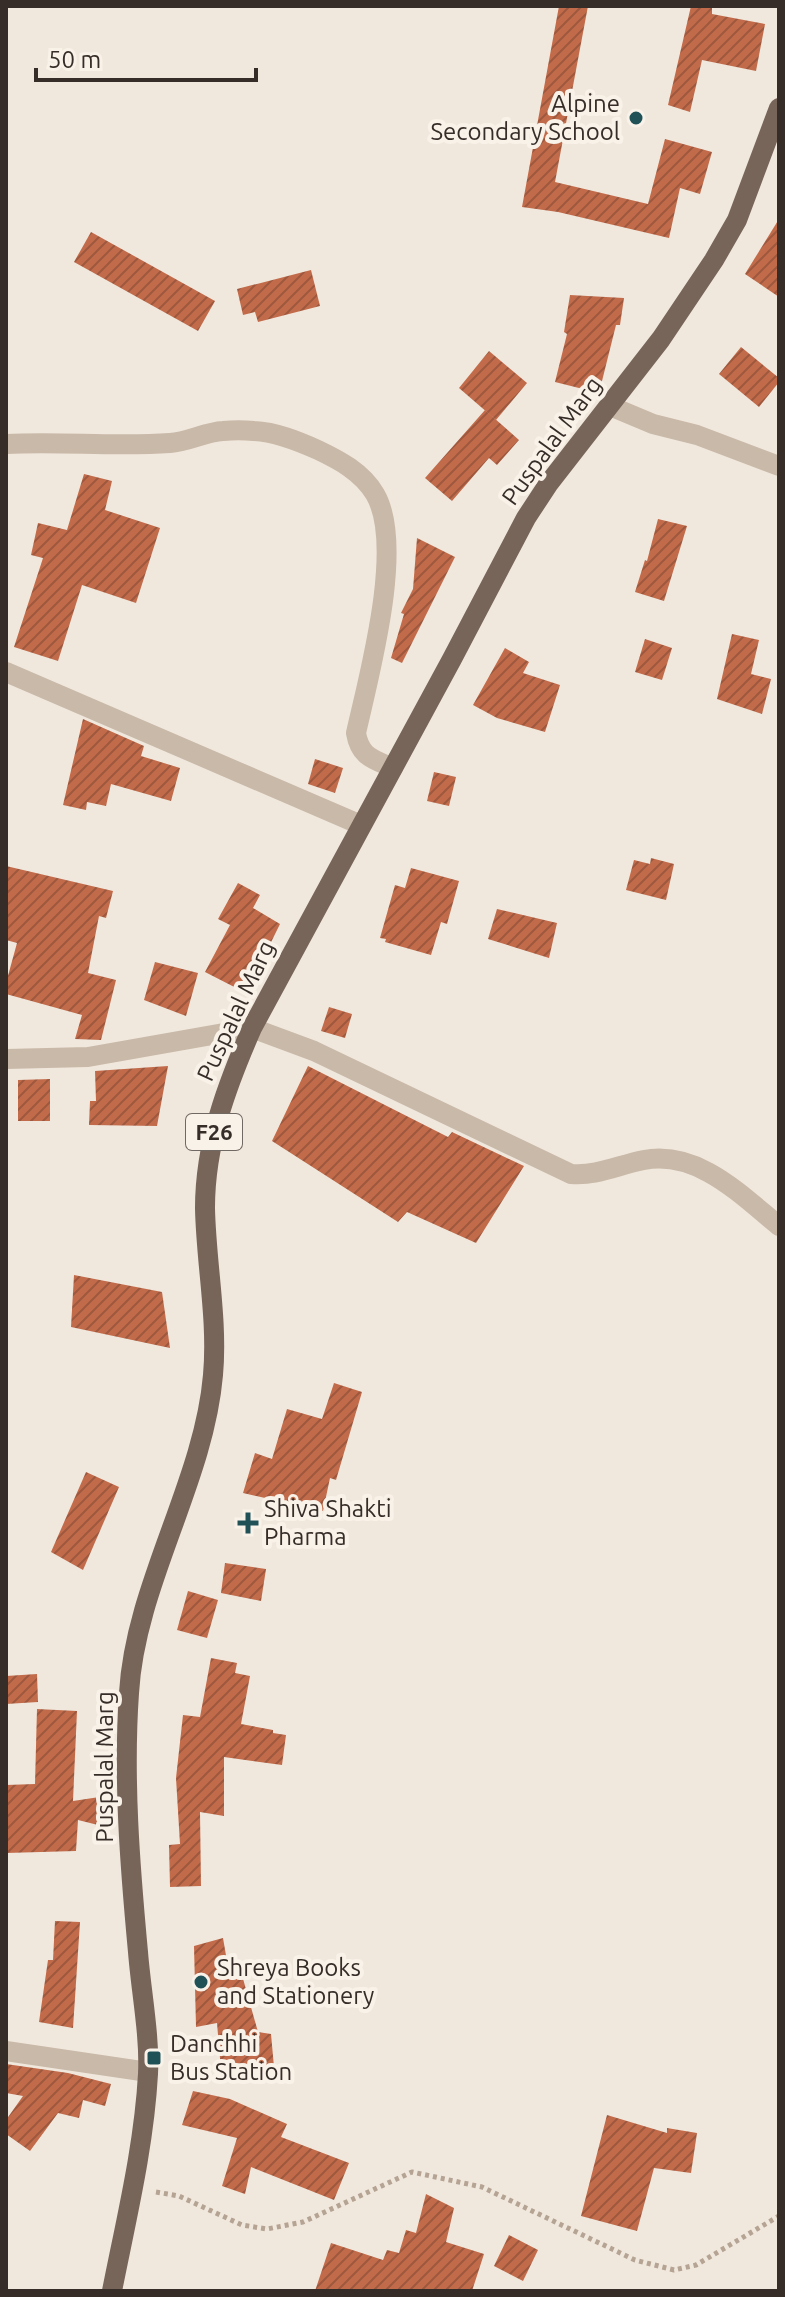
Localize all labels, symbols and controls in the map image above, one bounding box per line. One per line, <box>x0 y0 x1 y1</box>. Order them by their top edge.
scale bar <box>36 32 256 82</box>
text: 50 m <box>48 46 101 73</box>
place label: Alpine Secondary School <box>430 90 620 145</box>
marker: Alpine Secondary School <box>627 109 645 127</box>
street label: Puspalal Marg <box>496 372 607 510</box>
street label: Puspalal Marg <box>191 936 280 1085</box>
road number: F26 <box>186 1114 242 1150</box>
place label: Shiva Shakti Pharma <box>264 1495 392 1550</box>
marker: Shiva Shakti Pharma <box>239 1514 257 1532</box>
street label: Puspalal Marg <box>91 1691 118 1843</box>
place label: Shreya Books and Stationery <box>217 1954 375 2009</box>
marker: Shreya Books and Stationery <box>192 1973 210 1991</box>
place label: Danchhi Bus Station <box>170 2030 292 2085</box>
marker: Danchhi Bus Station <box>145 2049 163 2067</box>

